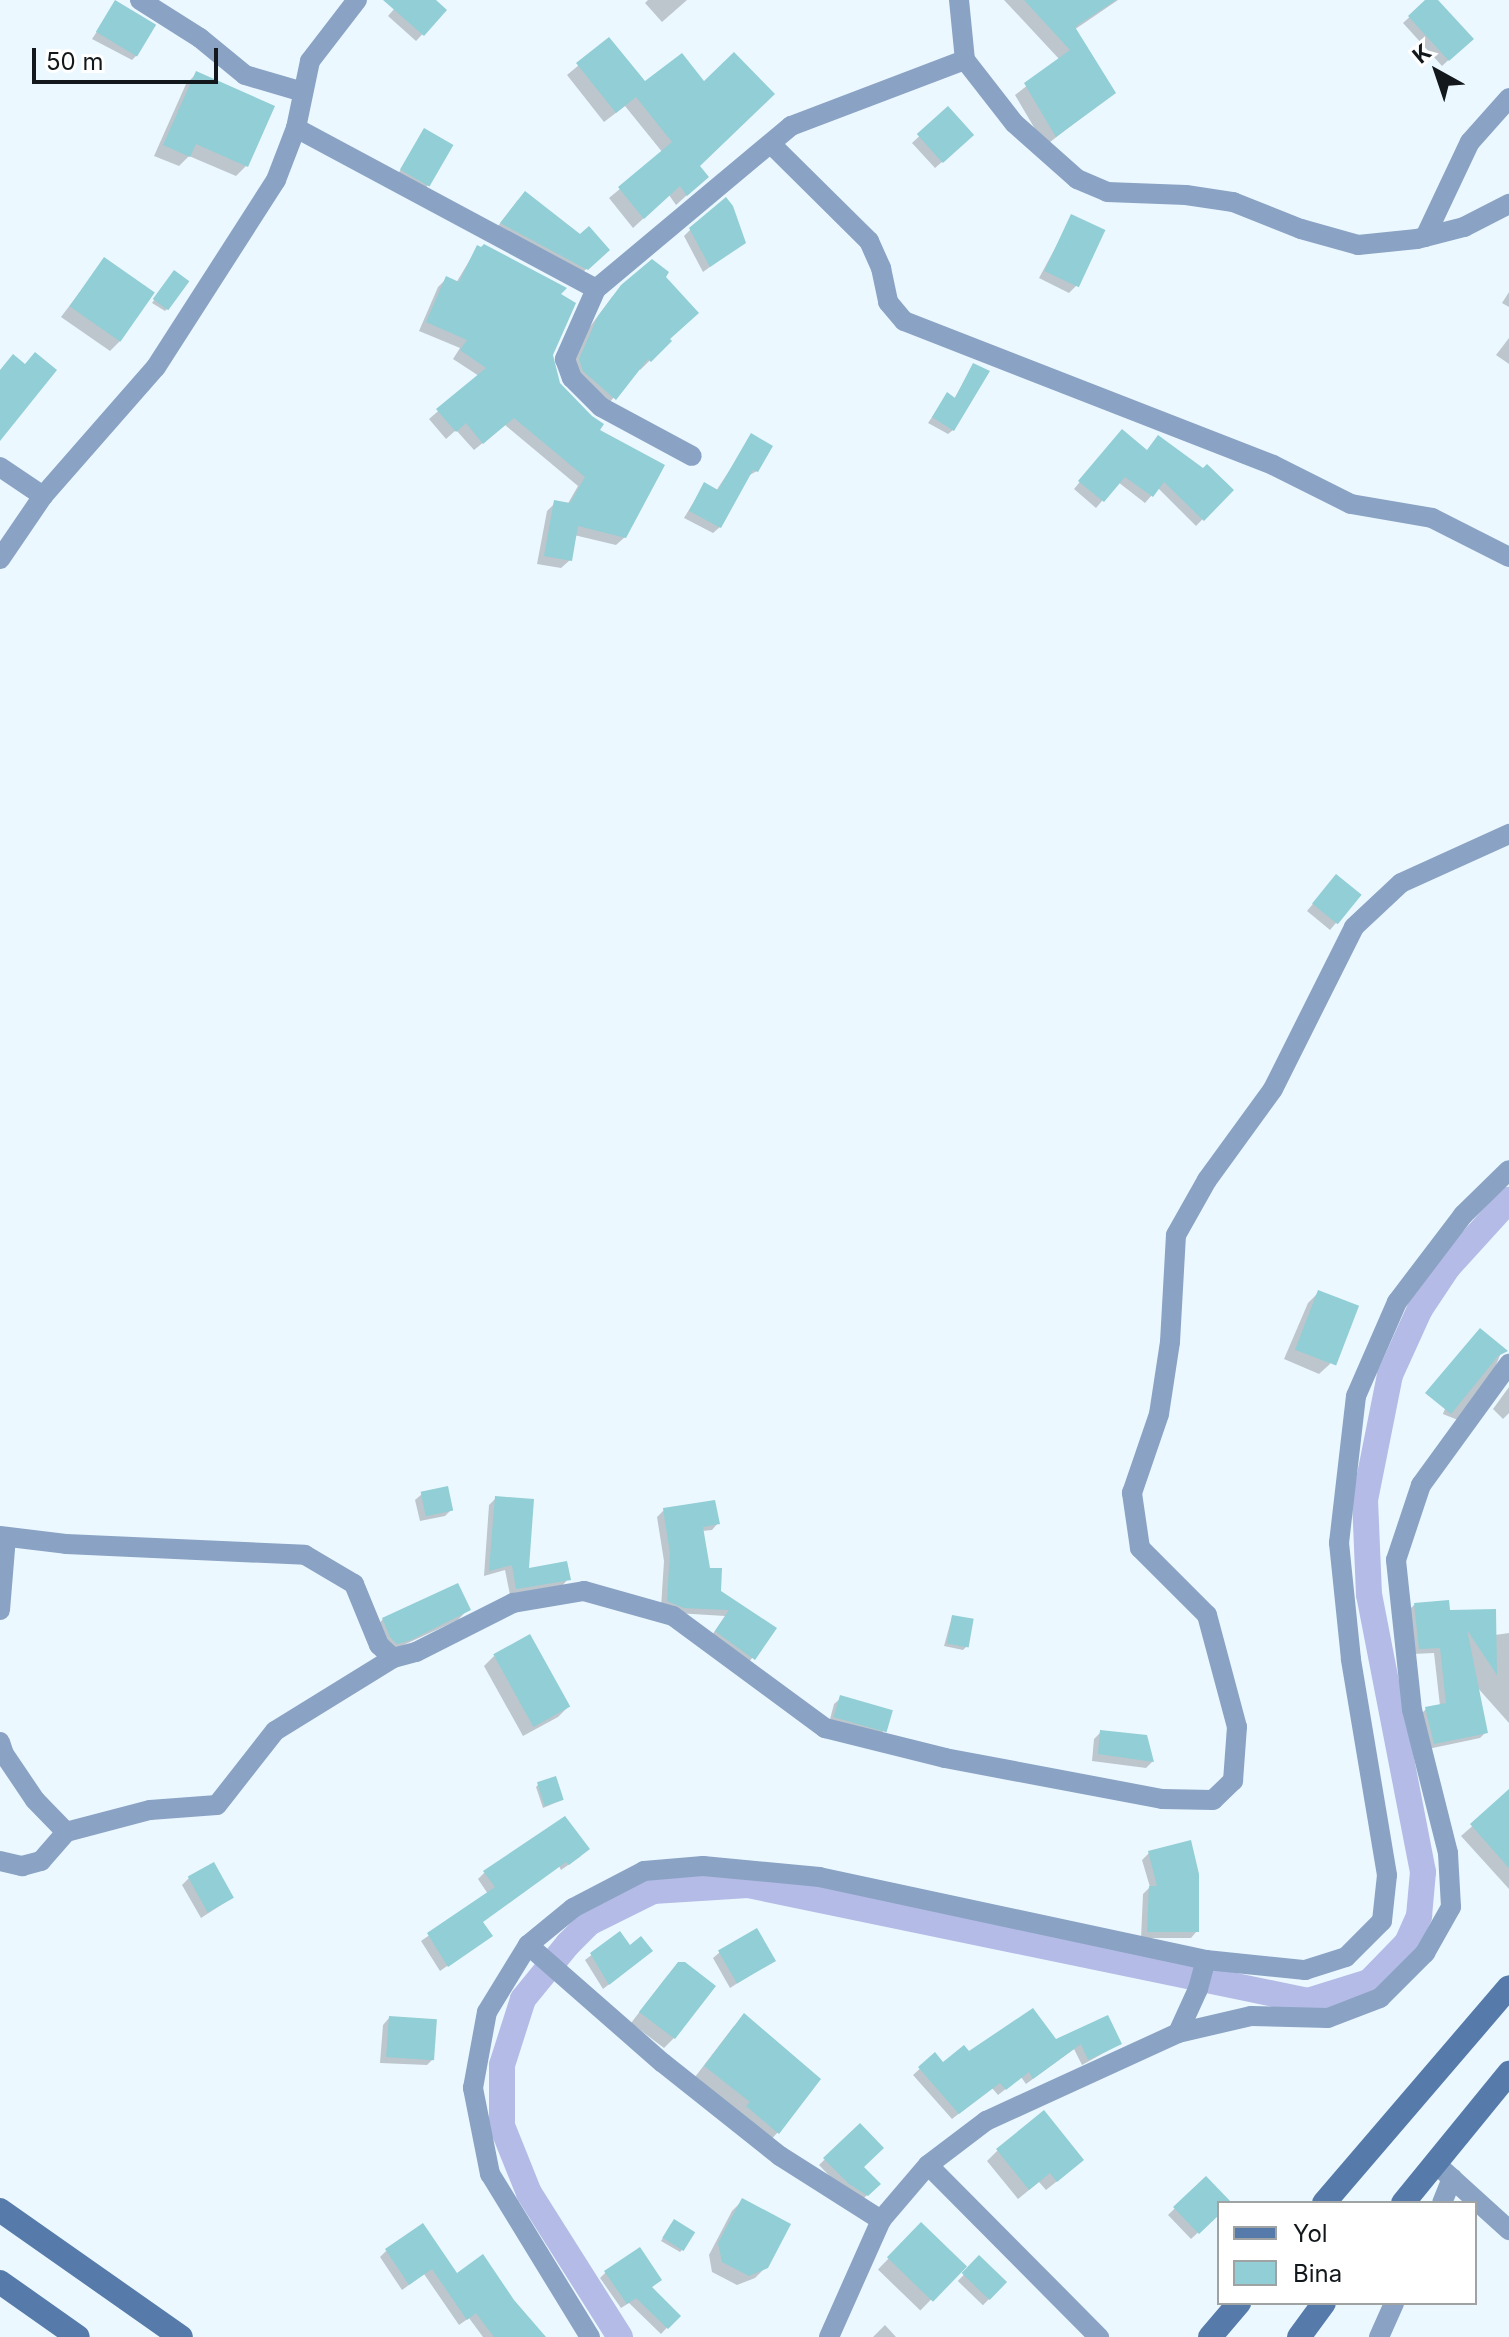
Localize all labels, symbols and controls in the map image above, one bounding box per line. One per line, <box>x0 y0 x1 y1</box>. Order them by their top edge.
scale bar <box>36 32 222 82</box>
north arrow <box>1397 32 1477 112</box>
text: K <box>1407 39 1436 69</box>
text: 50 m <box>46 47 104 76</box>
legend <box>1217 2201 1477 2305</box>
text: Yol <box>1293 2219 1328 2248</box>
text: Bina <box>1293 2259 1342 2288</box>

